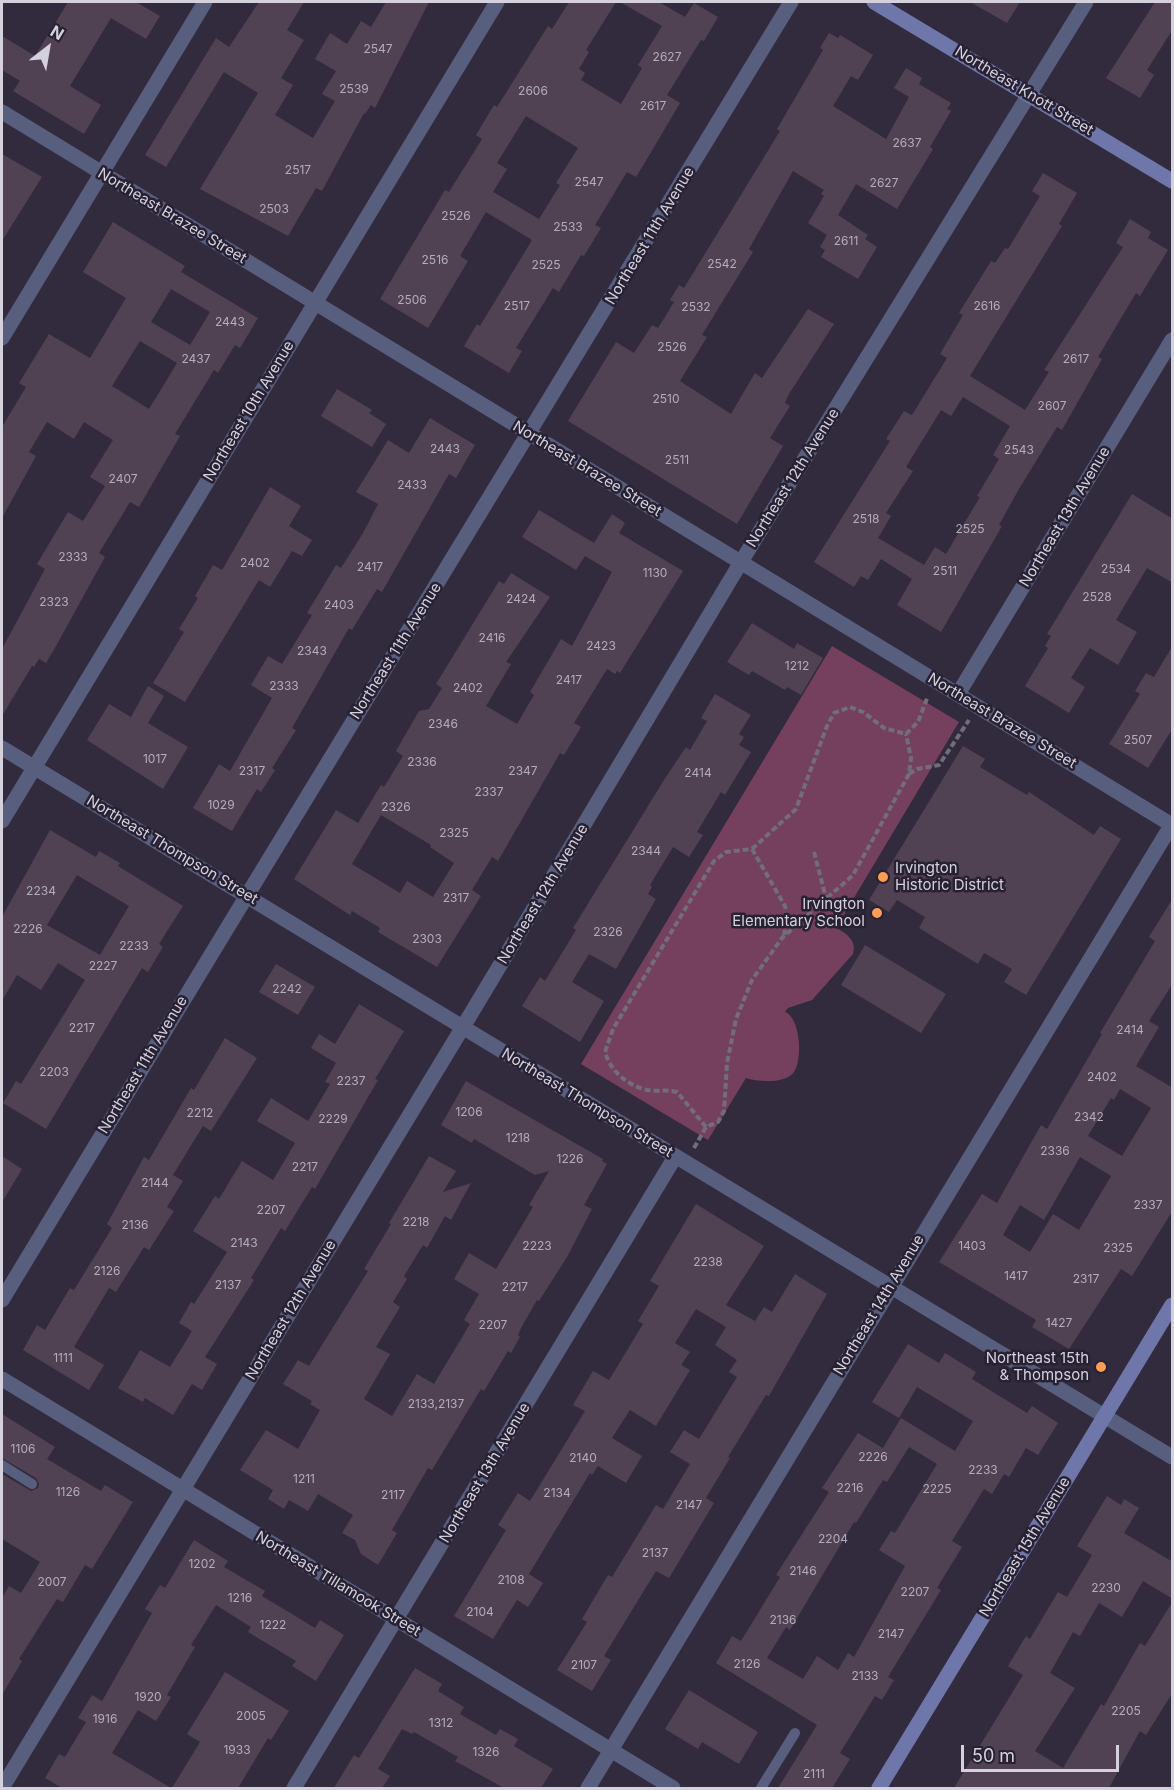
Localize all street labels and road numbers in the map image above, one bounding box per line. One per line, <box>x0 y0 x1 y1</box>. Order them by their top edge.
street label: Northeast Knott Street <box>952 43 1096 139</box>
street label: Northeast Brazee Street <box>94 164 250 268</box>
street label: Northeast 11th Avenue <box>602 164 698 308</box>
street label: Northeast 10th Avenue <box>200 337 298 485</box>
street label: Northeast 12th Avenue <box>743 405 843 551</box>
street label: Northeast Brazee Street <box>509 417 665 521</box>
street label: Northeast 13th Avenue <box>1016 444 1114 590</box>
street label: Northeast 11th Avenue <box>347 579 445 723</box>
street label: Northeast Brazee Street <box>924 669 1080 773</box>
street label: Northeast Thompson Street <box>83 792 261 908</box>
street label: Northeast 12th Avenue <box>494 821 592 967</box>
street label: Northeast 11th Avenue <box>95 993 191 1137</box>
street label: Northeast Thompson Street <box>498 1045 676 1161</box>
street label: Northeast 14th Avenue <box>830 1231 928 1379</box>
street label: Northeast 12th Avenue <box>242 1237 340 1383</box>
street label: Northeast 13th Avenue <box>436 1400 534 1546</box>
street label: Northeast 15th Avenue <box>976 1474 1074 1620</box>
street label: Northeast Tillamook Street <box>252 1528 424 1640</box>

